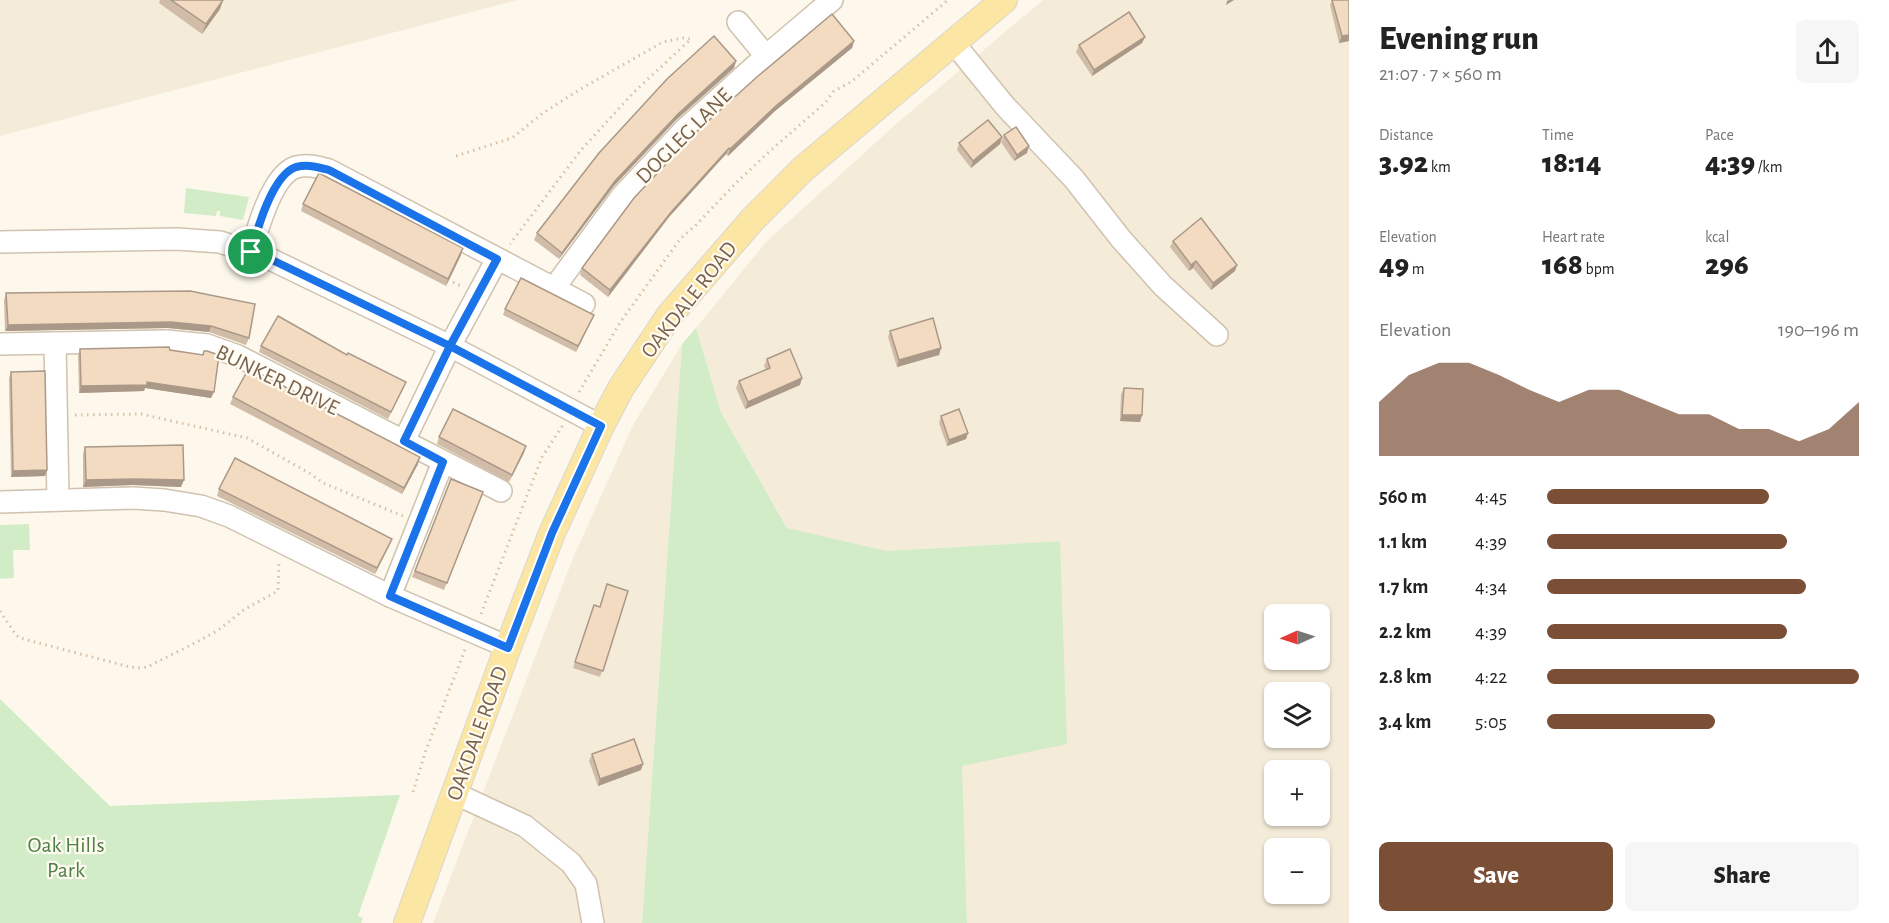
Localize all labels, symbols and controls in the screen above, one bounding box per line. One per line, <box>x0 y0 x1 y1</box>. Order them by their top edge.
button: share <box>1796 20 1859 83</box>
text: Evening run <box>1379 23 1539 56</box>
text: 21:07 · 7 × 560 m <box>1379 64 1502 84</box>
street label: DOGLEG LANE <box>632 83 736 188</box>
text: Distance <box>1379 127 1433 143</box>
text: Time <box>1542 127 1574 143</box>
text: Pace <box>1705 127 1734 143</box>
text: 3.92 <box>1379 148 1428 178</box>
text: 18:14 <box>1542 148 1601 178</box>
text: 4:39 <box>1705 148 1755 178</box>
text: km <box>1428 159 1451 175</box>
text: /km <box>1755 159 1782 175</box>
pin <box>225 226 276 277</box>
text: Elevation <box>1379 229 1437 245</box>
text: Heart rate <box>1542 229 1605 245</box>
text: kcal <box>1705 229 1729 245</box>
icon: arrive <box>234 235 267 268</box>
street label: OAKDALE ROAD <box>637 237 741 362</box>
text: 49 <box>1379 250 1409 280</box>
text: 168 <box>1542 250 1583 280</box>
text: 296 <box>1705 250 1749 280</box>
text: m <box>1409 261 1425 277</box>
text: bpm <box>1583 261 1614 277</box>
text: Elevation <box>1379 320 1451 340</box>
text: 190–196 m <box>1778 320 1859 340</box>
street label: BUNKER DRIVE <box>212 341 343 419</box>
text: 560 m <box>1379 487 1427 507</box>
text: 4:45 <box>1475 487 1507 507</box>
text: 1.1 km <box>1379 532 1427 552</box>
text: 4:39 <box>1475 532 1507 552</box>
text: 1.7 km <box>1379 577 1428 597</box>
text: 4:34 <box>1475 577 1507 597</box>
north arrow <box>1264 604 1330 670</box>
map controls <box>1264 604 1330 904</box>
text: 2.2 km <box>1379 622 1431 642</box>
text: 4:39 <box>1475 622 1507 642</box>
street label: OAKDALE ROAD <box>442 663 511 803</box>
text: 2.8 km <box>1379 667 1432 687</box>
text: 4:22 <box>1475 667 1507 687</box>
button: layers <box>1264 682 1330 748</box>
text: 3.4 km <box>1379 712 1431 732</box>
text: 5:05 <box>1475 712 1507 732</box>
button: + <box>1264 760 1330 826</box>
park label: Oak Hills Park <box>27 834 105 881</box>
button: − <box>1264 838 1330 904</box>
button: Save <box>1379 842 1613 911</box>
button: Share <box>1625 842 1859 911</box>

